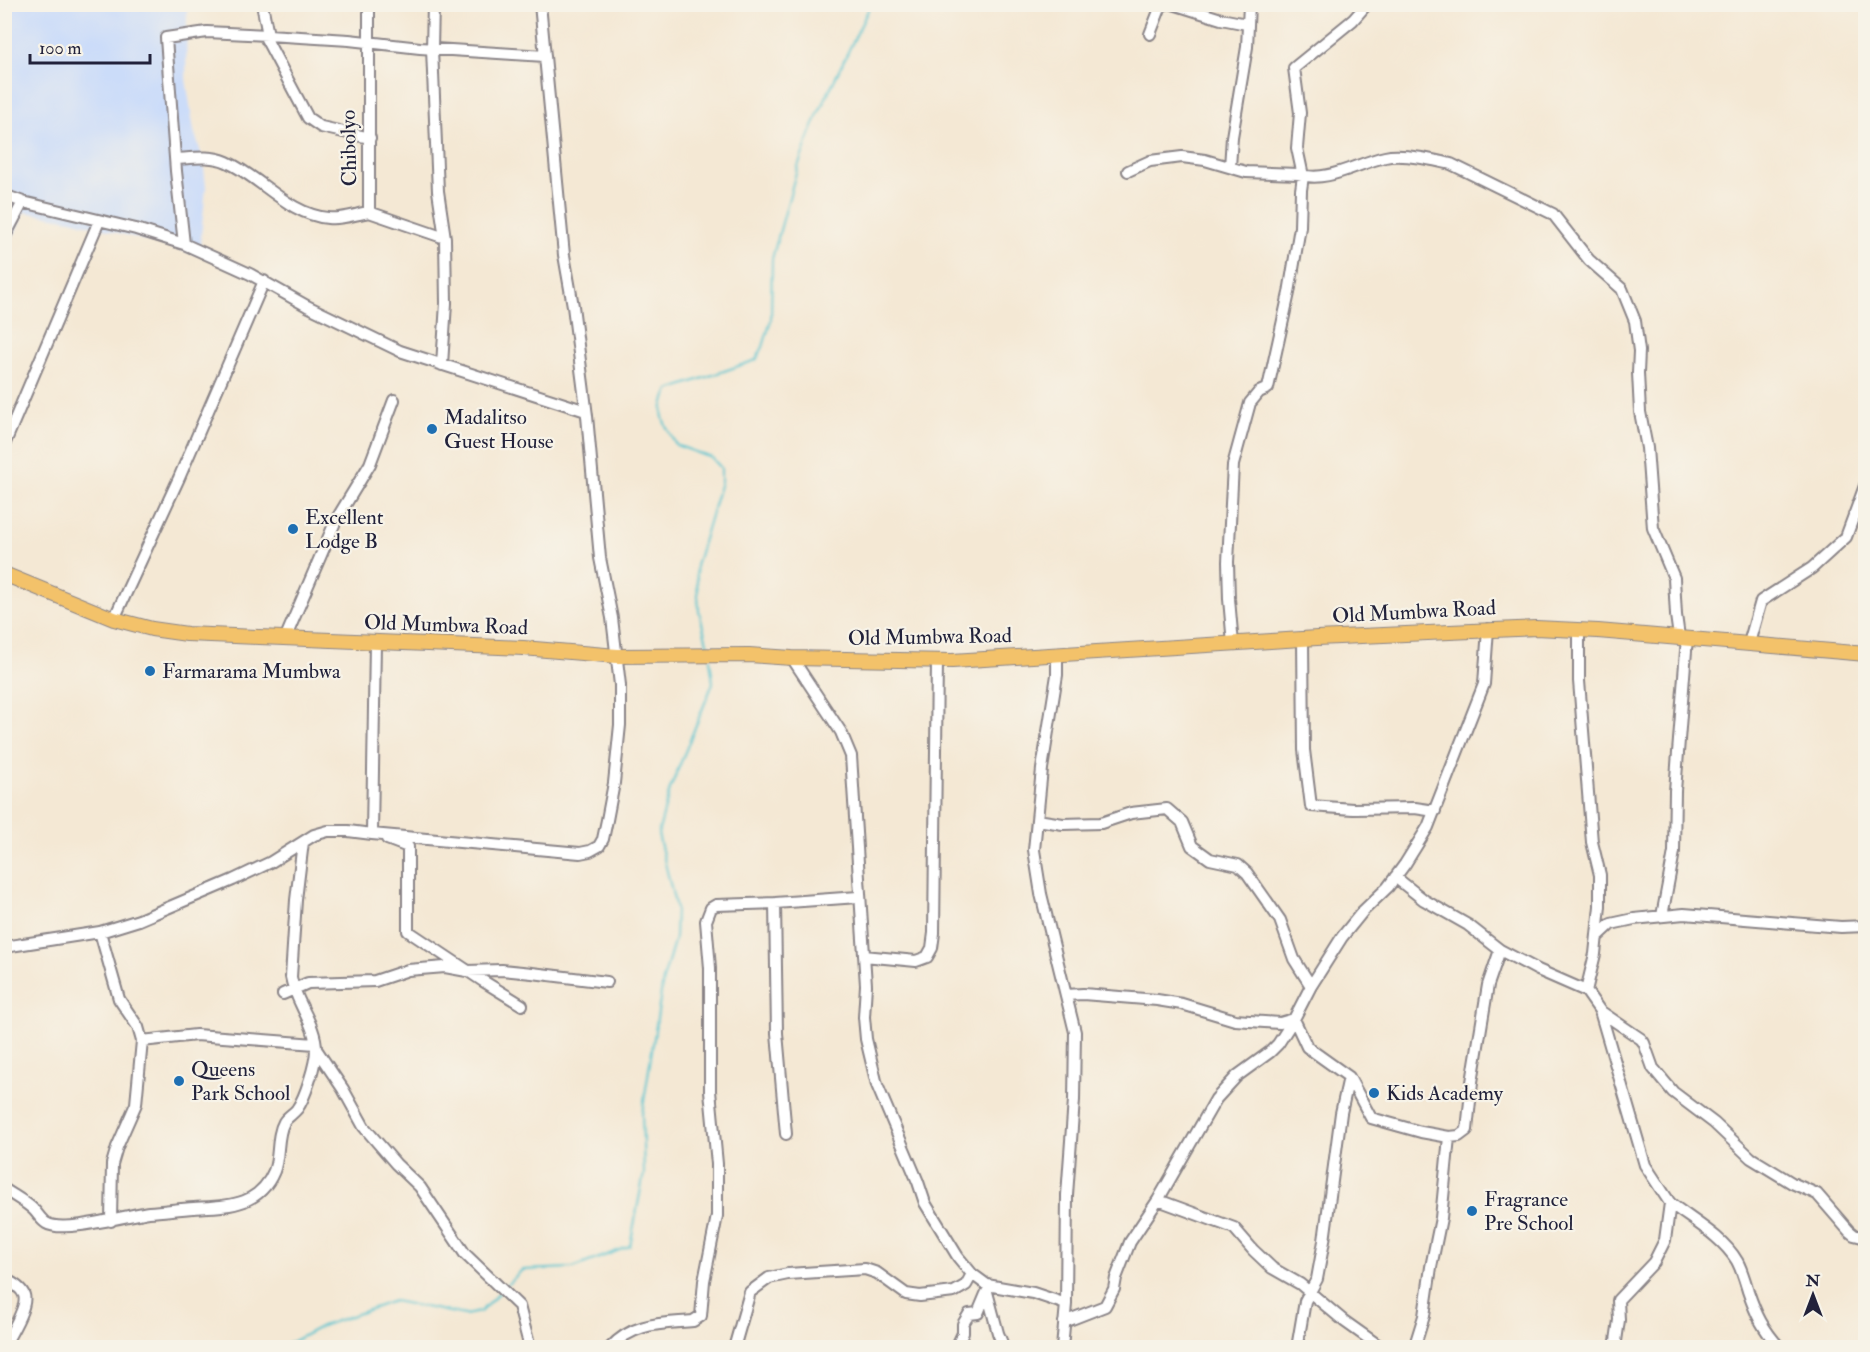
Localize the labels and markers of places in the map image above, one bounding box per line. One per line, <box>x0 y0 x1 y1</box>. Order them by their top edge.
place label: Madalitso Guest House <box>444 404 554 455</box>
marker: Madalitso Guest House <box>425 422 439 436</box>
place label: Excellent Lodge B <box>305 504 384 555</box>
marker: Excellent Lodge B <box>286 522 300 536</box>
place label: Farmarama Mumbwa <box>162 658 341 685</box>
marker: Farmarama Mumbwa <box>143 664 157 678</box>
place label: Queens Park School <box>191 1056 291 1107</box>
marker: Queens Park School <box>172 1074 186 1088</box>
place label: Kids Academy <box>1386 1080 1504 1107</box>
marker: Kids Academy <box>1367 1086 1381 1100</box>
place label: Fragrance Pre School <box>1484 1186 1574 1237</box>
marker: Fragrance Pre School <box>1465 1204 1479 1218</box>

